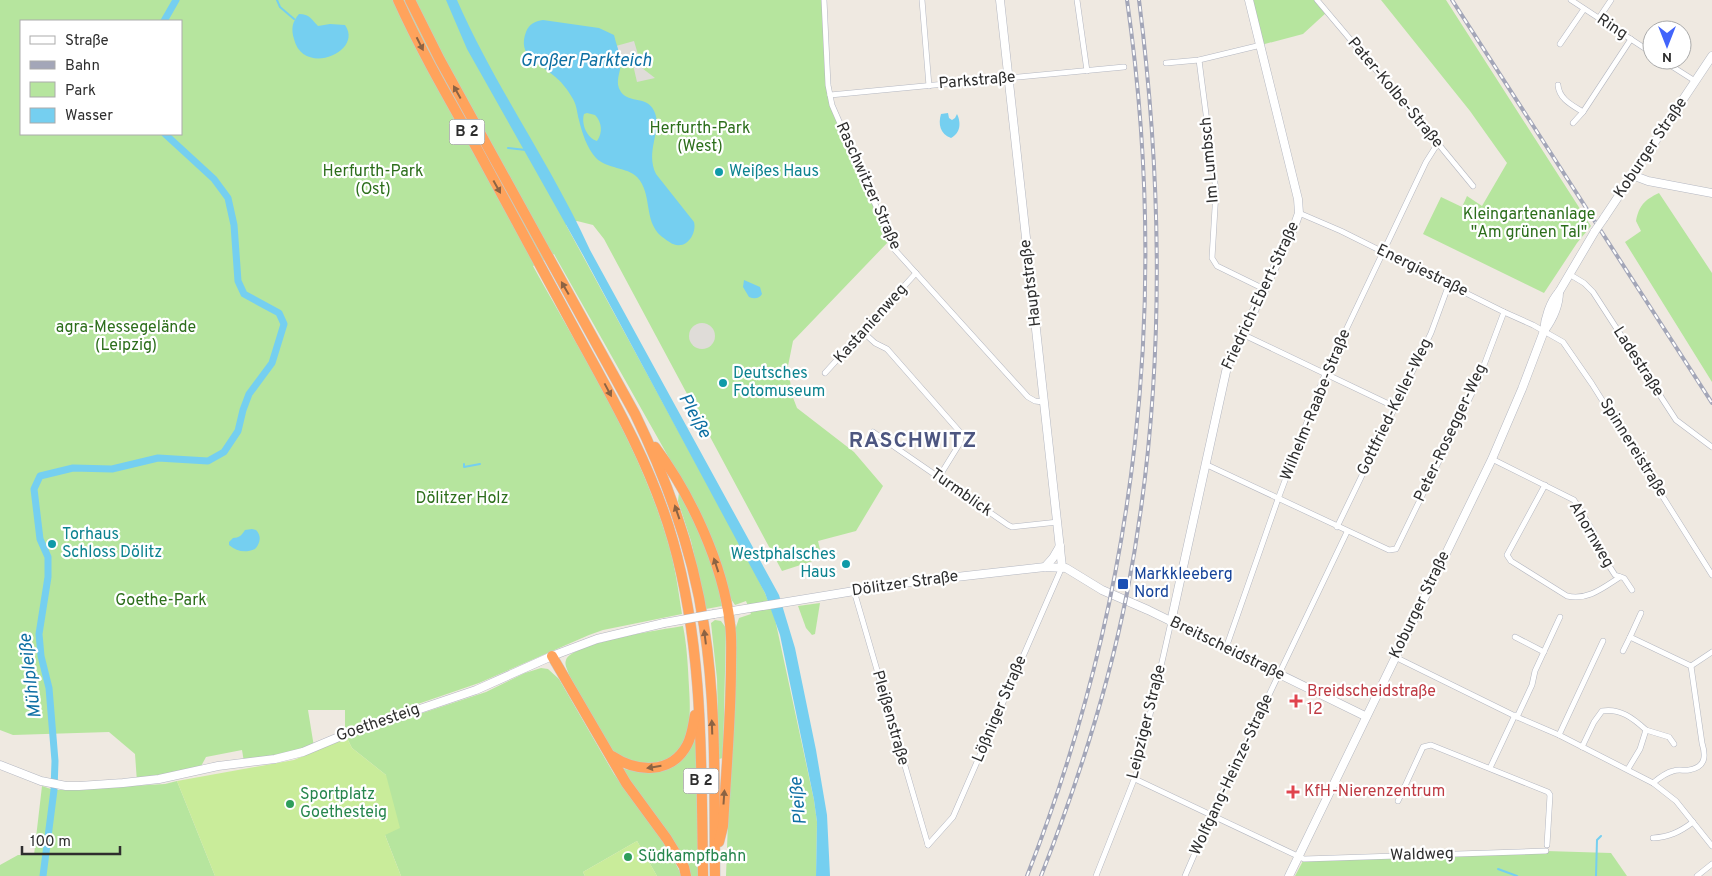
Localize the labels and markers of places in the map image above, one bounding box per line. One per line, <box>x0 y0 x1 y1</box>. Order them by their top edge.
place label: Weißes Haus <box>729 162 819 182</box>
marker: Weißes Haus <box>713 166 725 178</box>
place label: Deutsches Fotomuseum <box>733 364 825 402</box>
marker: Deutsches Fotomuseum <box>717 377 729 389</box>
place label: Torhaus Schloss Dölitz <box>62 525 162 563</box>
marker: Torhaus Schloss Dölitz <box>46 538 58 550</box>
place label: Westphalsches Haus <box>730 545 836 583</box>
marker: Westphalsches Haus <box>840 558 852 570</box>
place label: Markkleeberg Nord <box>1134 565 1233 603</box>
marker: Markkleeberg Nord <box>1116 577 1130 591</box>
place label: Breidscheidstraße 12 <box>1307 682 1436 720</box>
marker: Breidscheidstraße 12 <box>1289 694 1303 708</box>
place label: KfH-Nierenzentrum <box>1304 782 1445 802</box>
place label: Sportplatz Goethesteig <box>300 785 387 823</box>
marker: KfH-Nierenzentrum <box>1286 785 1300 799</box>
marker: Sportplatz Goethesteig <box>284 798 296 810</box>
place label: Südkampfbahn <box>638 847 746 867</box>
marker: Südkampfbahn <box>622 851 634 863</box>

